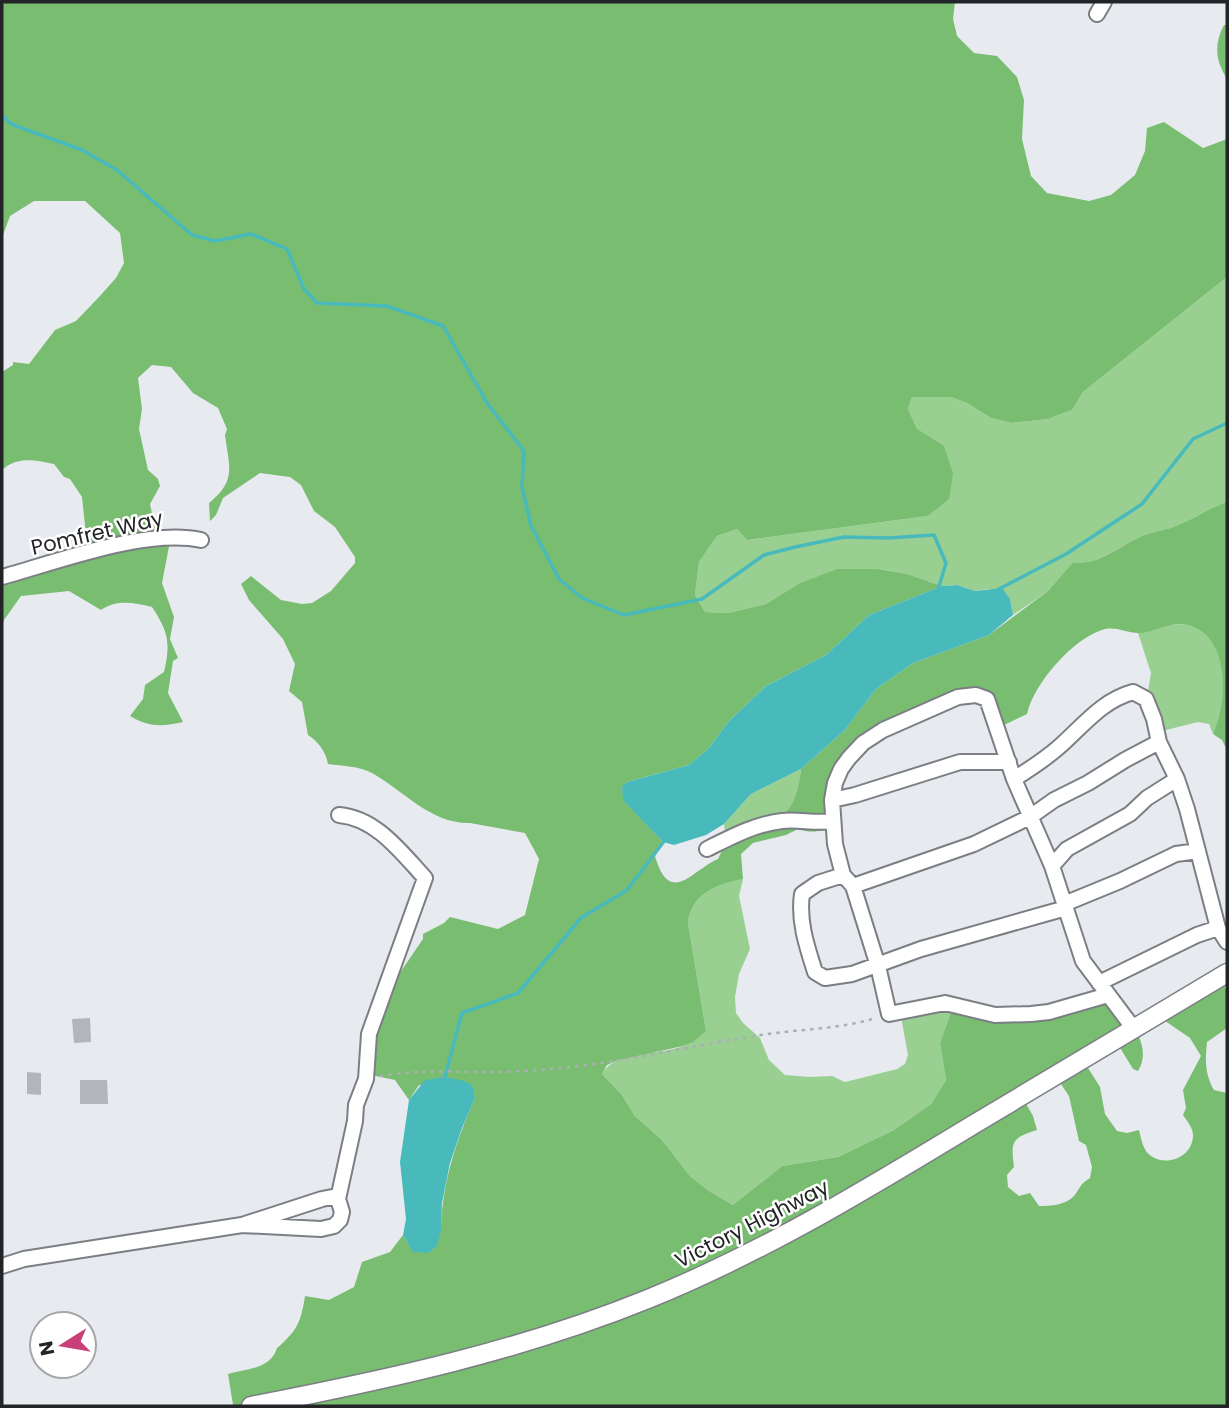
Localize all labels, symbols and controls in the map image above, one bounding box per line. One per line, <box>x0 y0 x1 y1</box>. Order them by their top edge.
street label: Pomfret Way <box>28 503 166 562</box>
street label: Victory Highway <box>670 1172 834 1275</box>
north arrow <box>28 1310 98 1380</box>
text: N <box>32 1339 61 1358</box>

